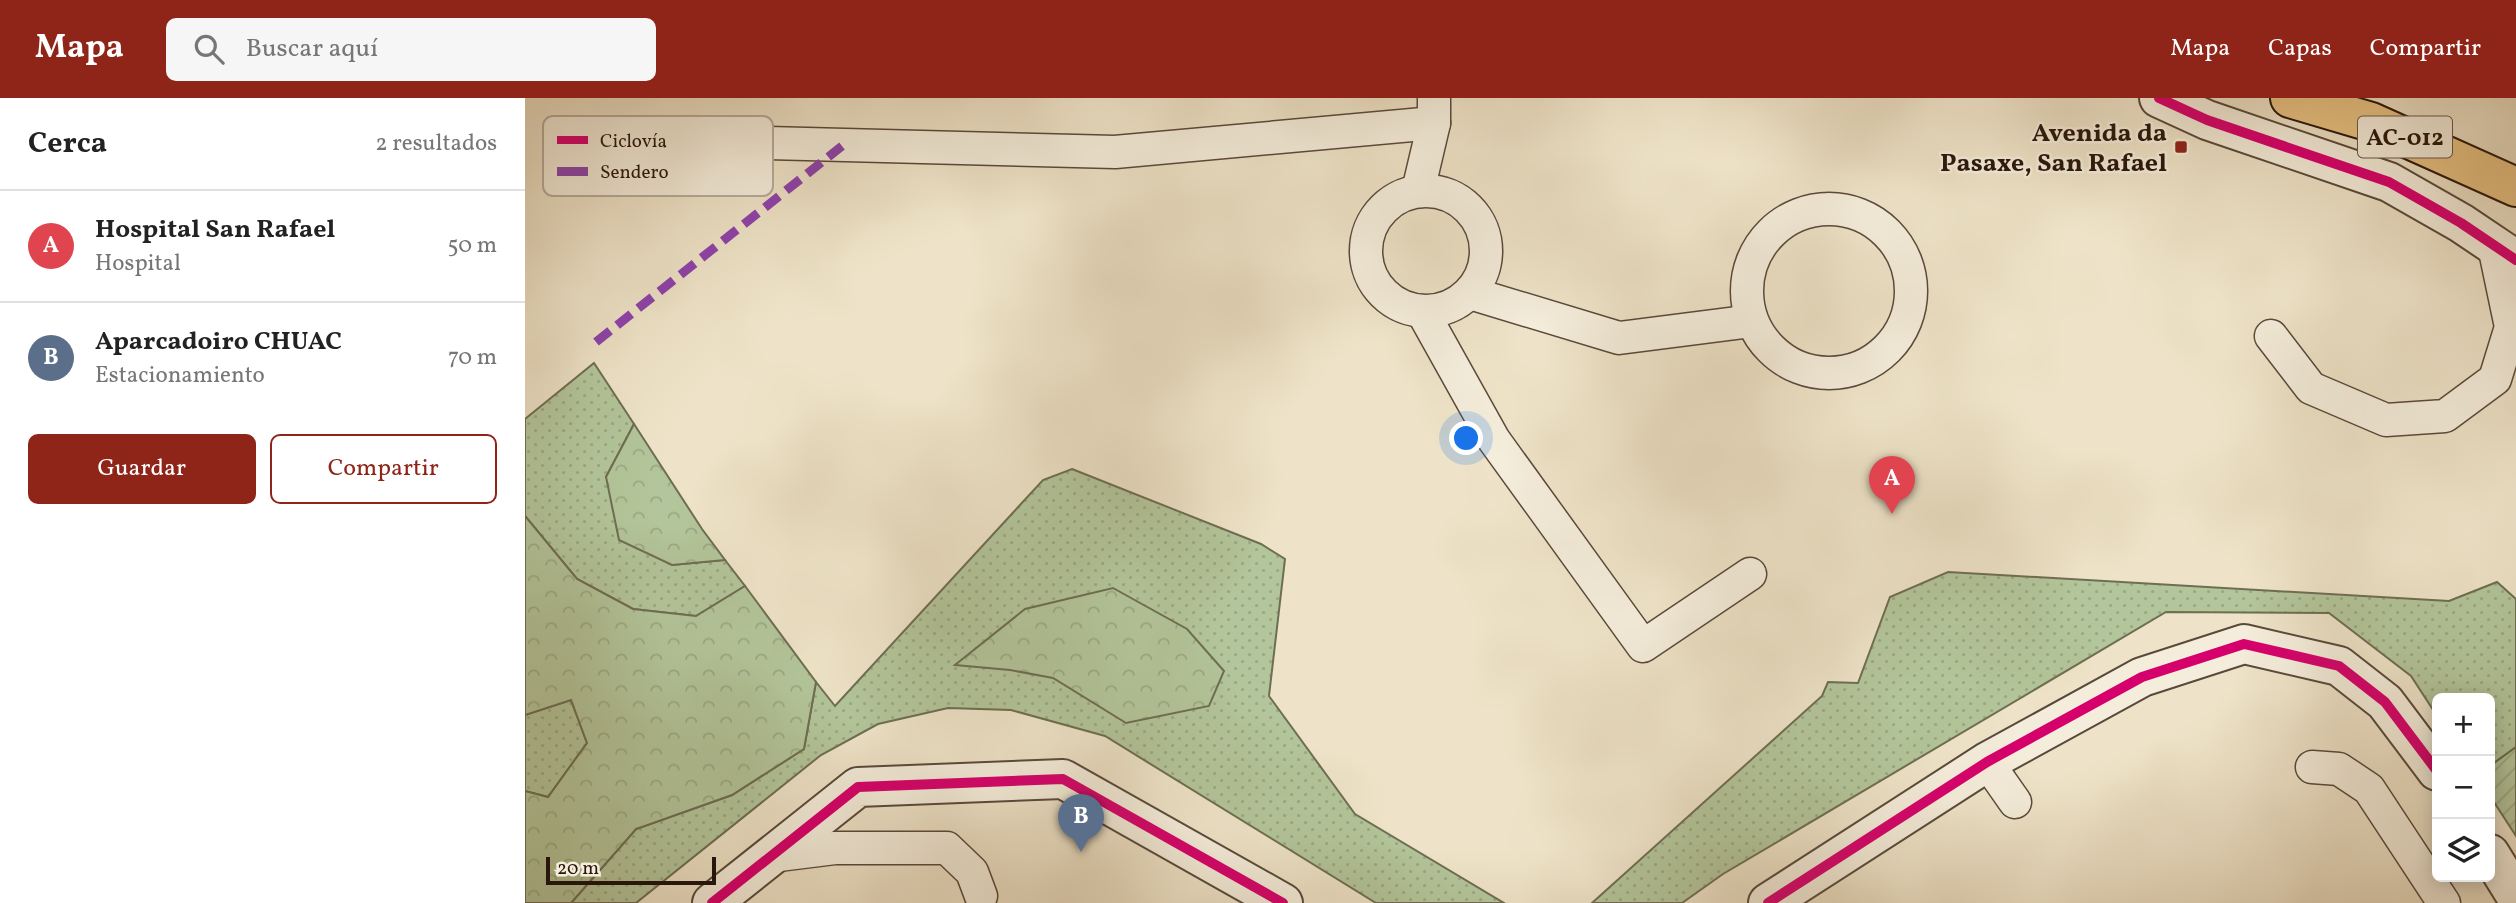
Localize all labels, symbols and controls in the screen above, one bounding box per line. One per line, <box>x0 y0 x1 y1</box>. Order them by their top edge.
search box <box>166 18 656 81</box>
text: Mapa <box>35 26 124 72</box>
icon: search <box>190 30 228 68</box>
text: Buscar aquí <box>246 31 378 67</box>
text: Mapa <box>2170 32 2230 66</box>
text: Capas <box>2268 32 2332 66</box>
text: Compartir <box>2370 32 2481 66</box>
legend <box>543 116 773 196</box>
place label: Avenida da Pasaxe, San Rafael <box>1940 116 2167 182</box>
road number: AC-012 <box>2358 116 2452 158</box>
text: Cerca <box>28 123 107 165</box>
text: 2 resultados <box>375 128 497 160</box>
text: Ciclovía <box>600 129 667 155</box>
marker: Avenida da Pasaxe, San Rafael <box>2173 139 2189 155</box>
text: Sendero <box>600 160 669 186</box>
text: Hospital San Rafael <box>95 212 335 248</box>
text: A <box>43 230 59 262</box>
text: 50 m <box>448 230 497 262</box>
text: Hospital <box>95 248 181 280</box>
text: Aparcadoiro CHUAC <box>95 324 342 360</box>
text: B <box>43 342 59 374</box>
text: 70 m <box>448 342 497 374</box>
text: Estacionamiento <box>95 360 265 392</box>
your location <box>1449 421 1483 455</box>
button: Guardar <box>28 434 256 504</box>
button: Compartir <box>270 434 497 504</box>
pin: A <box>1869 456 1915 514</box>
map controls <box>2432 693 2495 882</box>
button: + <box>2432 693 2495 756</box>
button: − <box>2432 756 2495 819</box>
pin: B <box>1058 794 1104 852</box>
button: layers <box>2432 819 2495 882</box>
scale bar <box>546 854 716 886</box>
text: 20 m <box>557 856 599 882</box>

